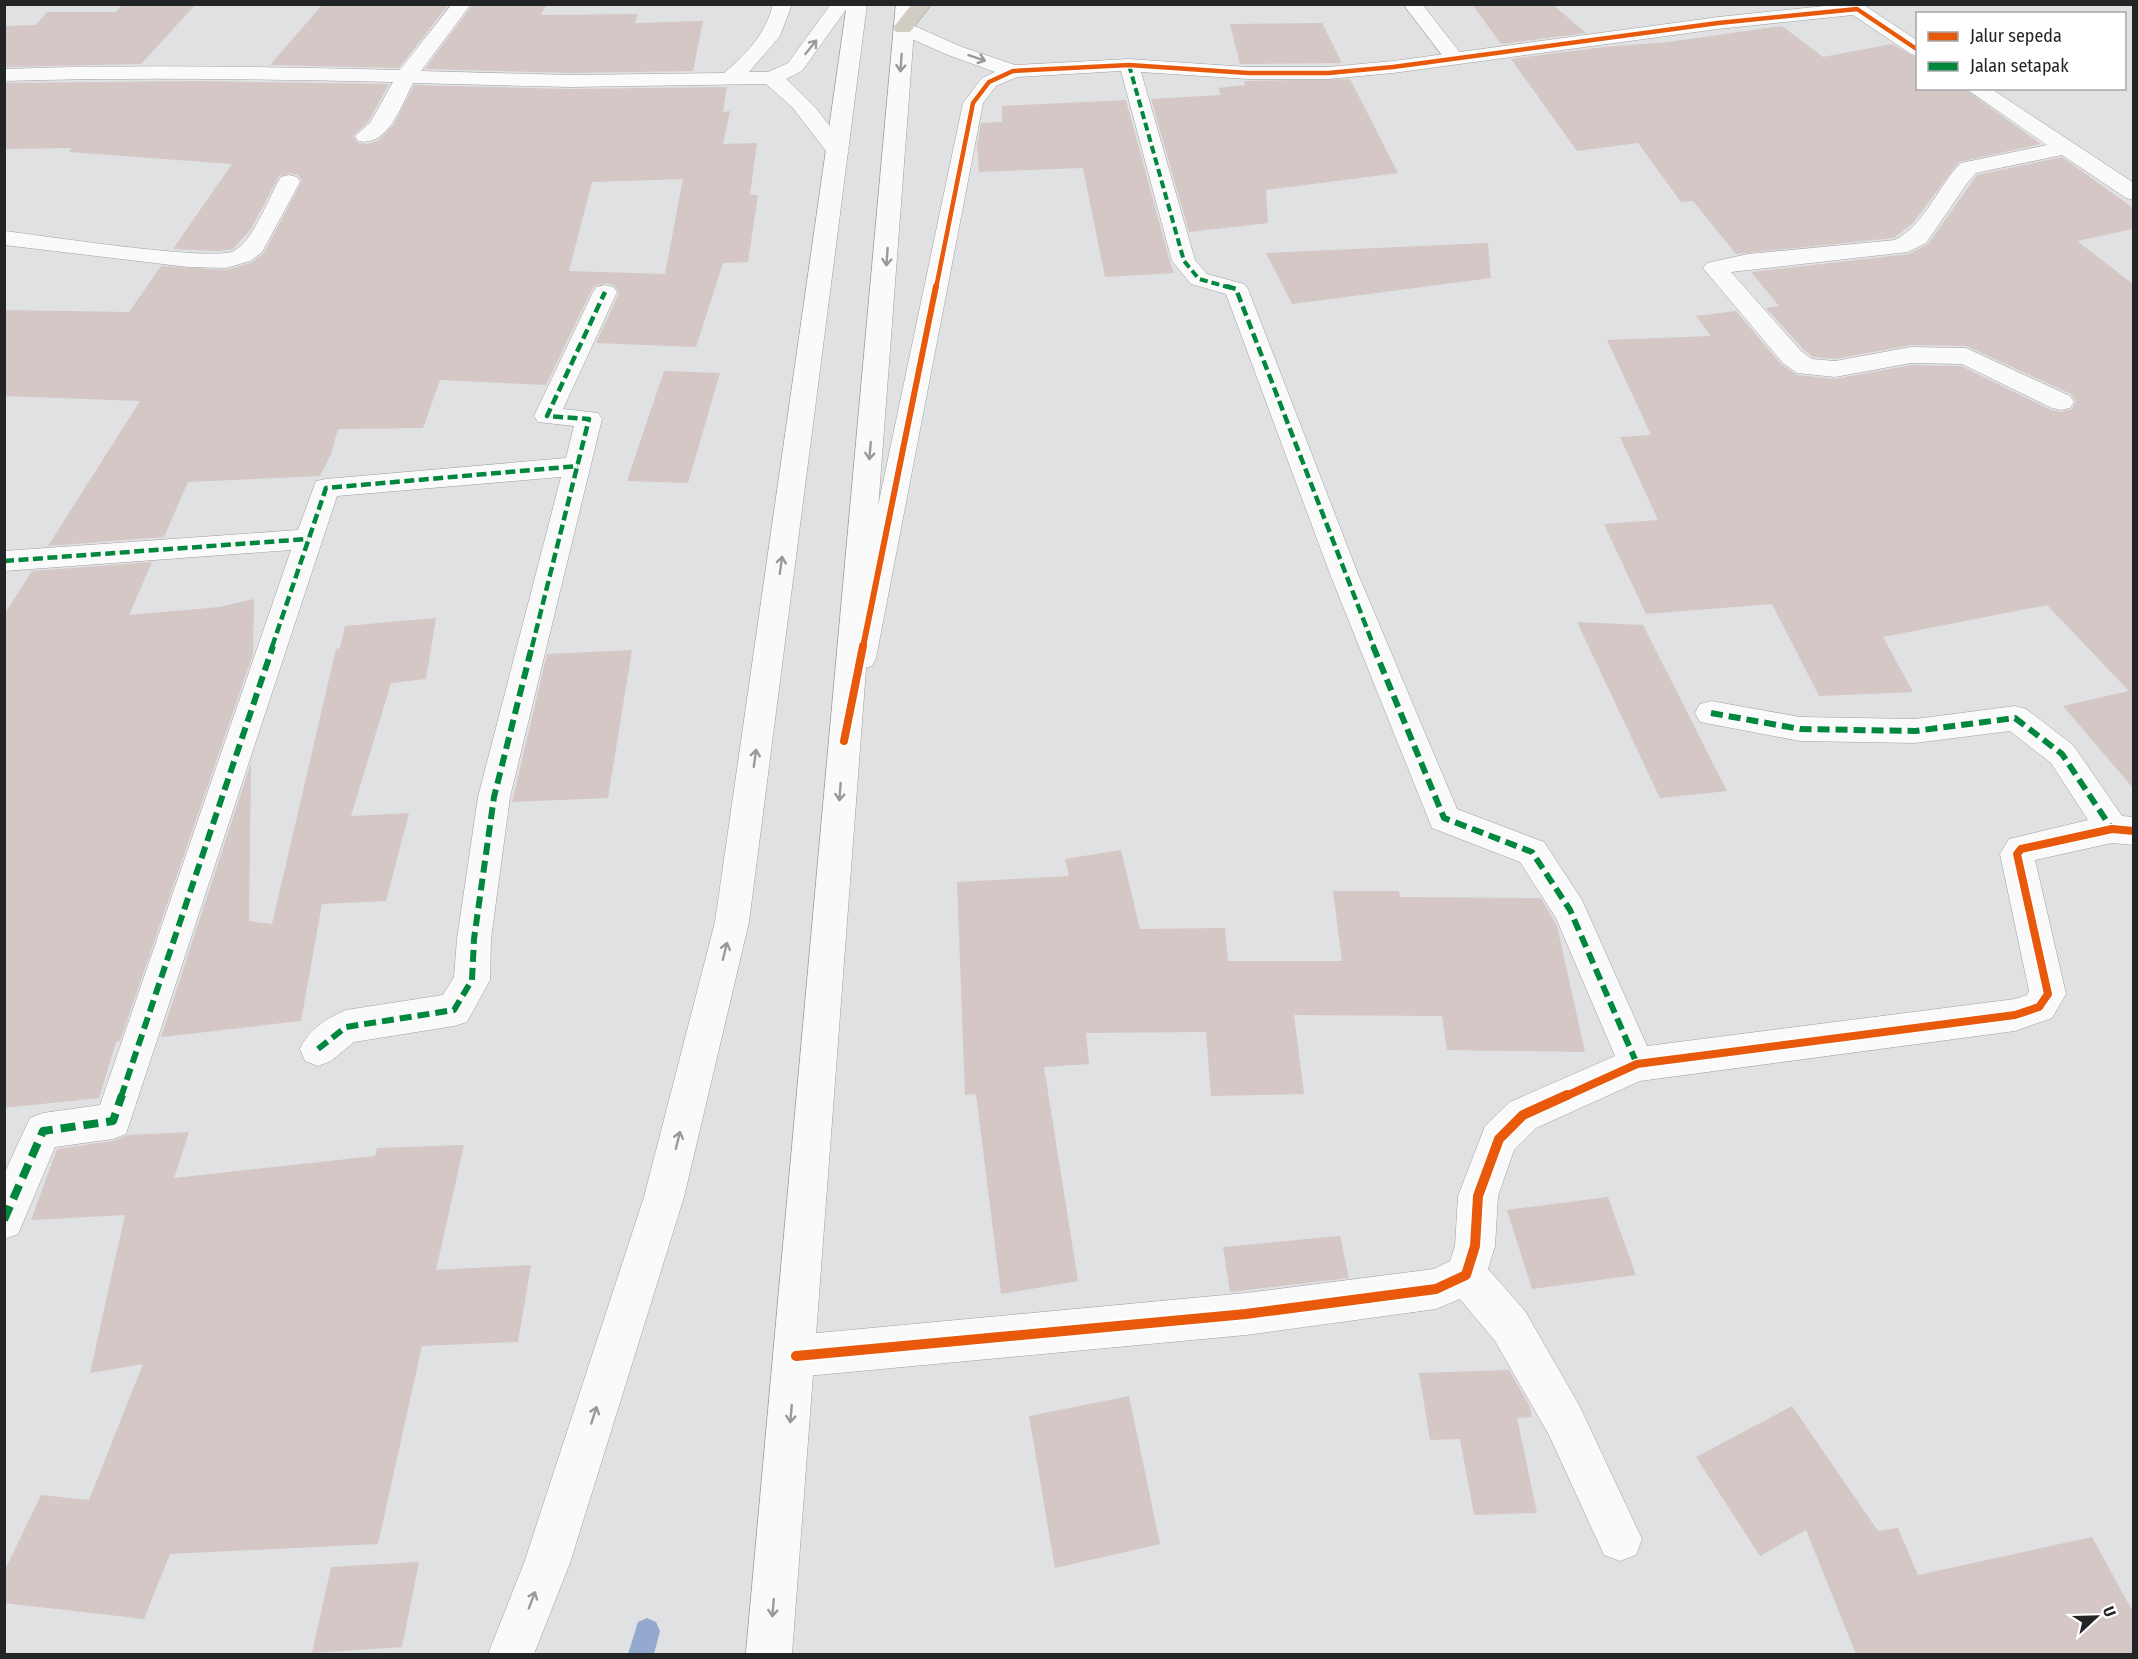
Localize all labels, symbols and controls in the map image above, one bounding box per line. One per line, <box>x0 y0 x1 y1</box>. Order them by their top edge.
legend <box>1916 12 2126 90</box>
text: Jalur sepeda <box>1970 25 2062 47</box>
one-way arrow <box>804 39 817 55</box>
one-way arrow <box>895 52 906 72</box>
one-way arrow <box>967 54 986 65</box>
text: Jalan setapak <box>1970 55 2069 77</box>
one-way arrow <box>881 247 892 267</box>
one-way arrow <box>864 441 875 461</box>
one-way arrow <box>776 556 787 576</box>
one-way arrow <box>749 749 760 769</box>
one-way arrow <box>834 782 845 802</box>
one-way arrow <box>720 942 732 961</box>
one-way arrow <box>673 1131 684 1150</box>
one-way arrow <box>785 1403 796 1423</box>
one-way arrow <box>589 1406 600 1425</box>
north arrow <box>2066 1587 2126 1647</box>
one-way arrow <box>528 1591 539 1610</box>
one-way arrow <box>767 1598 778 1617</box>
text: U <box>2099 1604 2120 1619</box>

